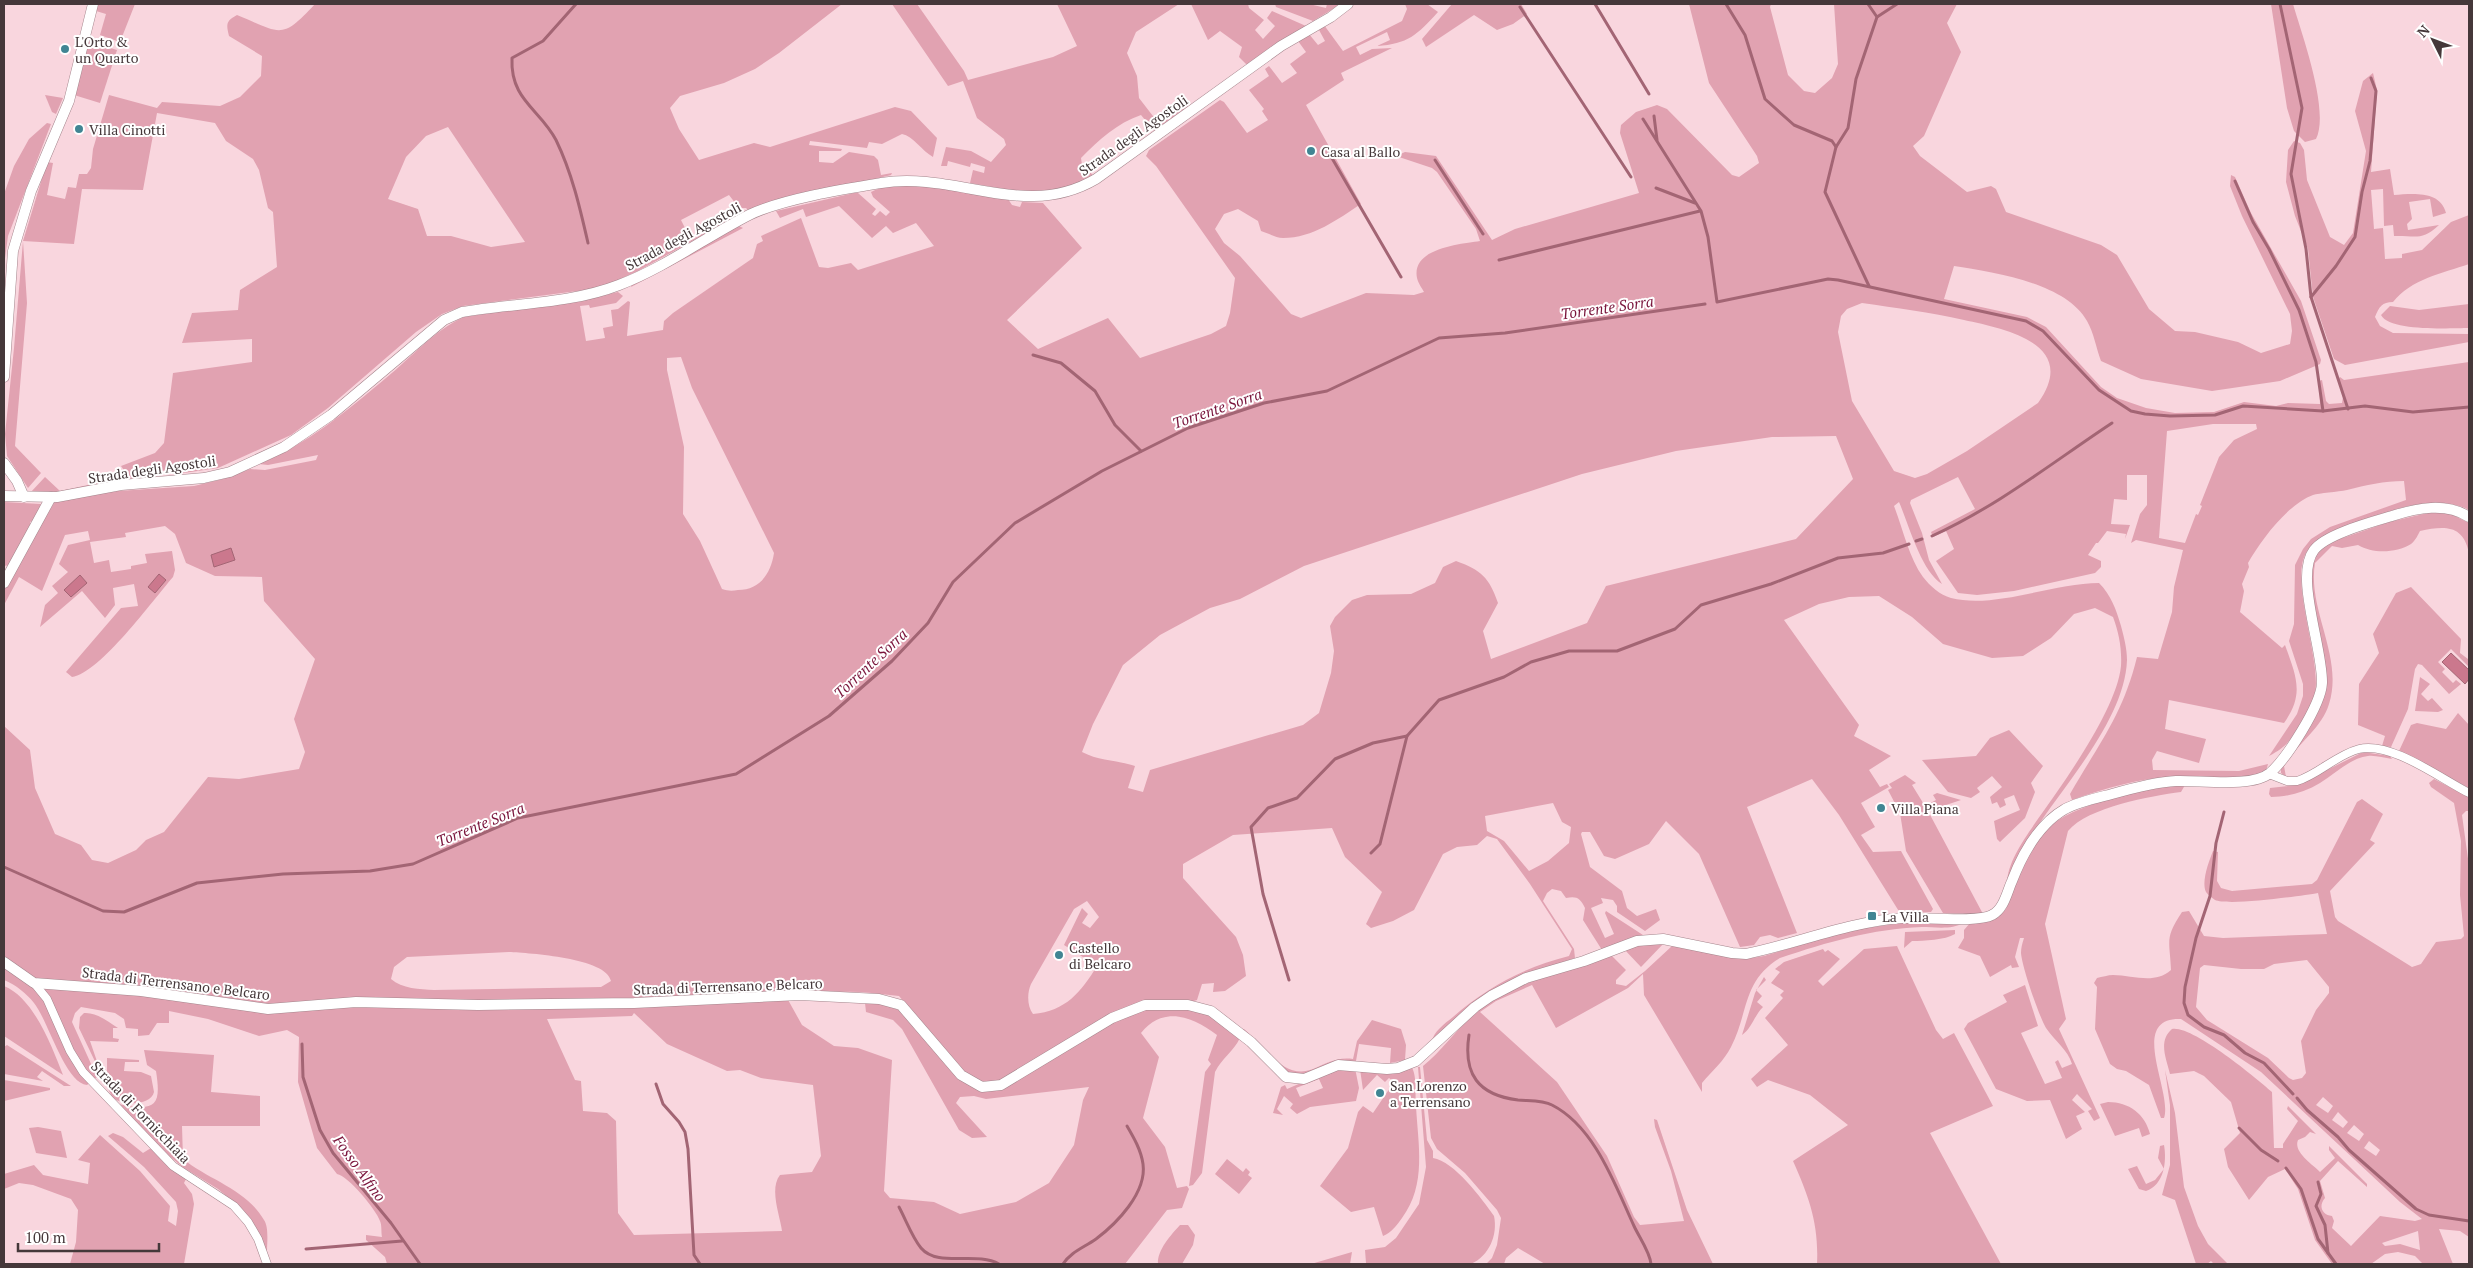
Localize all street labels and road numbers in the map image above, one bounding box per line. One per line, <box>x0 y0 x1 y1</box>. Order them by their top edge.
street label: Strada degli Agostoli <box>1075 90 1191 180</box>
street label: Strada degli Agostoli <box>622 197 744 275</box>
street label: Strada degli Agostoli <box>87 451 217 487</box>
street label: Strada di Terrensano e Belcaro <box>81 962 271 1004</box>
street label: Strada di Terrensano e Belcaro <box>633 973 823 999</box>
street label: Strada di Fornicchiaia <box>87 1057 195 1167</box>

